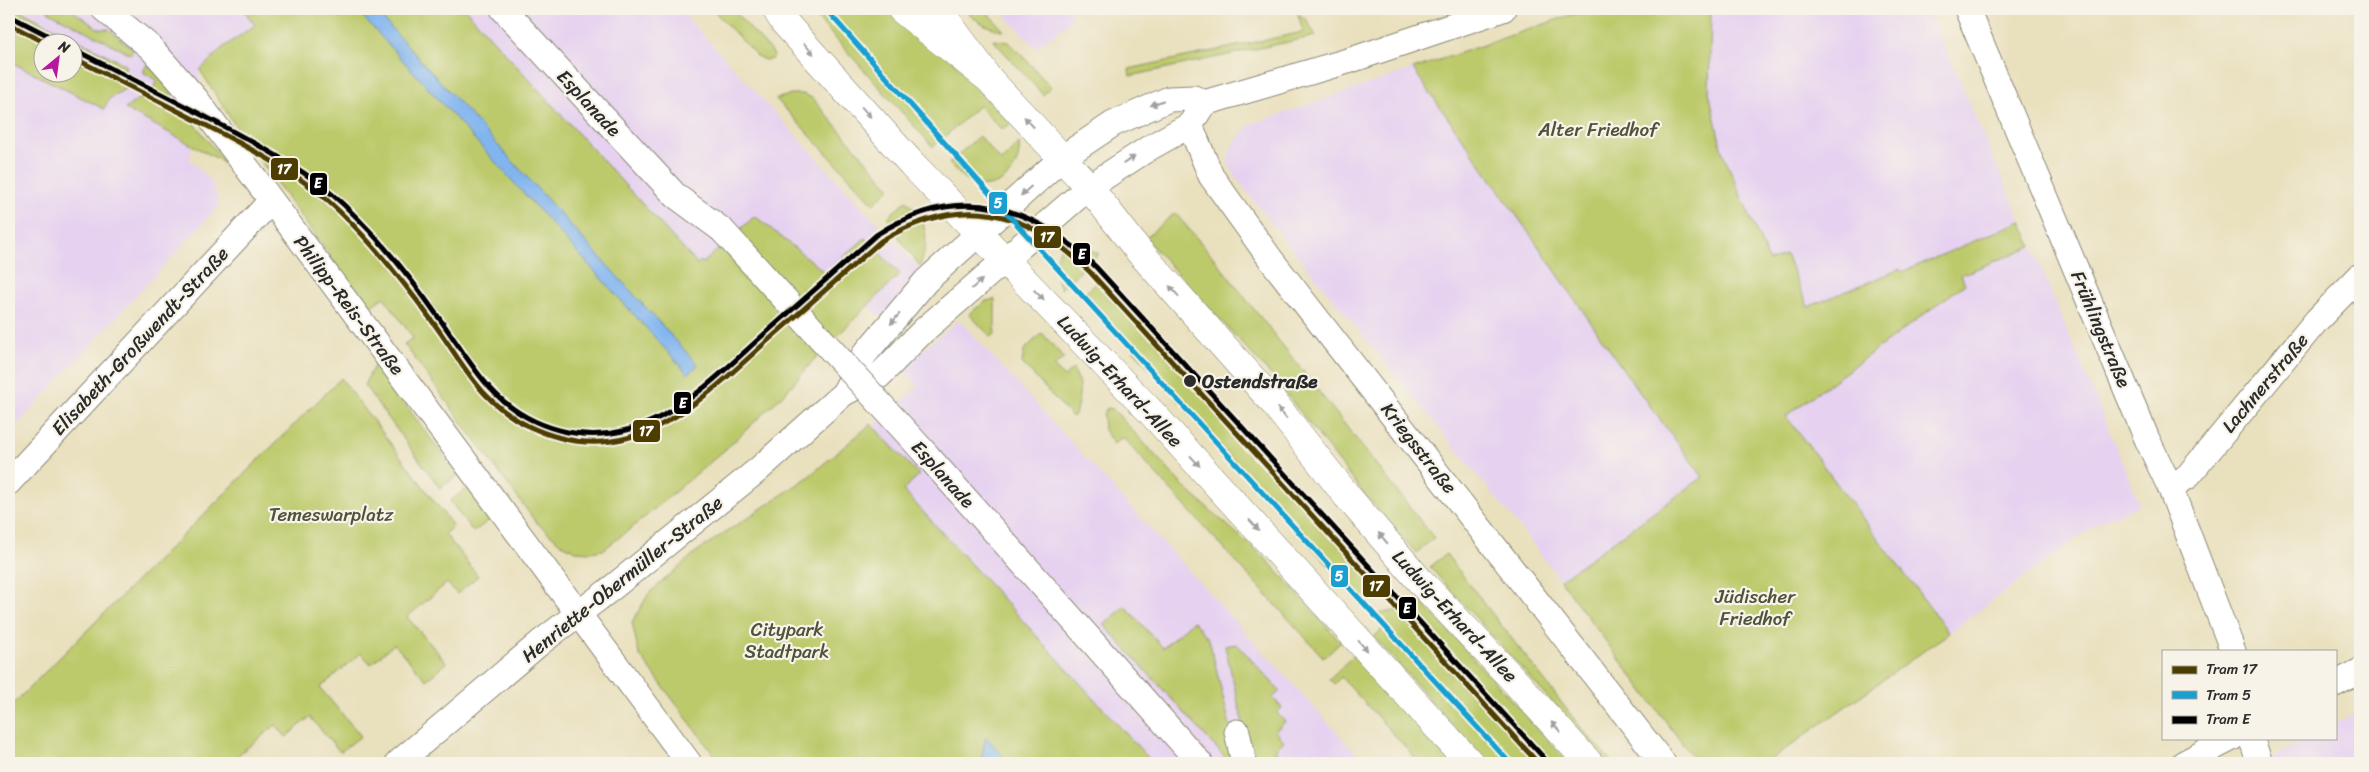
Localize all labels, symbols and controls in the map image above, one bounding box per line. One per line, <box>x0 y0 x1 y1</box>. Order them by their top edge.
north arrow <box>32 32 82 82</box>
text: N <box>53 33 75 60</box>
one-way arrow <box>803 42 815 54</box>
street label: Esplanade <box>549 61 629 145</box>
one-way arrow <box>1150 100 1164 108</box>
one-way arrow <box>860 106 872 118</box>
park label: Alter Friedhof <box>1537 113 1660 146</box>
one-way arrow <box>1023 116 1035 128</box>
one-way arrow <box>1122 155 1136 165</box>
line badge: 17 <box>270 157 299 181</box>
text: 17 <box>277 157 292 182</box>
text: E <box>314 171 323 196</box>
line badge: E <box>309 172 328 196</box>
one-way arrow <box>1020 185 1033 196</box>
line badge: 5 <box>988 191 1008 215</box>
text: 5 <box>994 191 1003 216</box>
line badge: 17 <box>1033 225 1062 249</box>
text: 17 <box>1040 225 1055 250</box>
street label: Philipp-Reis-Straße <box>285 228 413 382</box>
street label: Elisabeth-Großwendt-Straße <box>43 239 237 443</box>
line badge: E <box>1072 242 1091 266</box>
text: E <box>1078 242 1087 267</box>
street label: Frühlingstraße <box>2061 265 2141 393</box>
one-way arrow <box>971 278 983 290</box>
one-way arrow <box>1169 285 1180 298</box>
one-way arrow <box>1033 289 1045 301</box>
street label: Ludwig-Erhard-Allee <box>1049 306 1191 456</box>
one-way arrow <box>889 312 900 325</box>
street label: Lachnerstraße <box>2213 325 2317 440</box>
place label: Ostendstraße <box>1202 365 1318 398</box>
marker: Ostendstraße <box>1182 373 1198 389</box>
line badge: E <box>673 391 692 415</box>
text: E <box>679 391 688 416</box>
street label: Kriegsstraße <box>1372 395 1466 501</box>
one-way arrow <box>1277 407 1288 420</box>
line badge: 17 <box>632 419 661 443</box>
text: 17 <box>639 419 654 444</box>
street label: Esplanade <box>903 432 983 516</box>
one-way arrow <box>1189 455 1201 467</box>
street label: Henriette-Obermüller-Straße <box>514 487 730 671</box>
park label: Temeswarplatz <box>269 498 394 531</box>
one-way arrow <box>1248 519 1260 531</box>
one-way arrow <box>1378 532 1389 545</box>
street label: Ludwig-Erhard-Allee <box>1388 545 1522 687</box>
line badge: 5 <box>1330 564 1349 588</box>
text: 5 <box>1335 564 1344 589</box>
line badge: 17 <box>1362 574 1391 598</box>
text: 17 <box>1369 574 1384 599</box>
park label: Jüdischer Friedhof <box>1714 580 1796 635</box>
line badge: E <box>1398 596 1417 620</box>
park label: Citypark Stadtpark <box>745 613 829 668</box>
one-way arrow <box>1357 639 1369 651</box>
legend <box>2162 650 2336 740</box>
text: Tram 17 <box>2206 656 2259 682</box>
text: Tram 5 <box>2206 682 2251 708</box>
text: Tram E <box>2206 706 2252 732</box>
one-way arrow <box>1551 721 1562 733</box>

